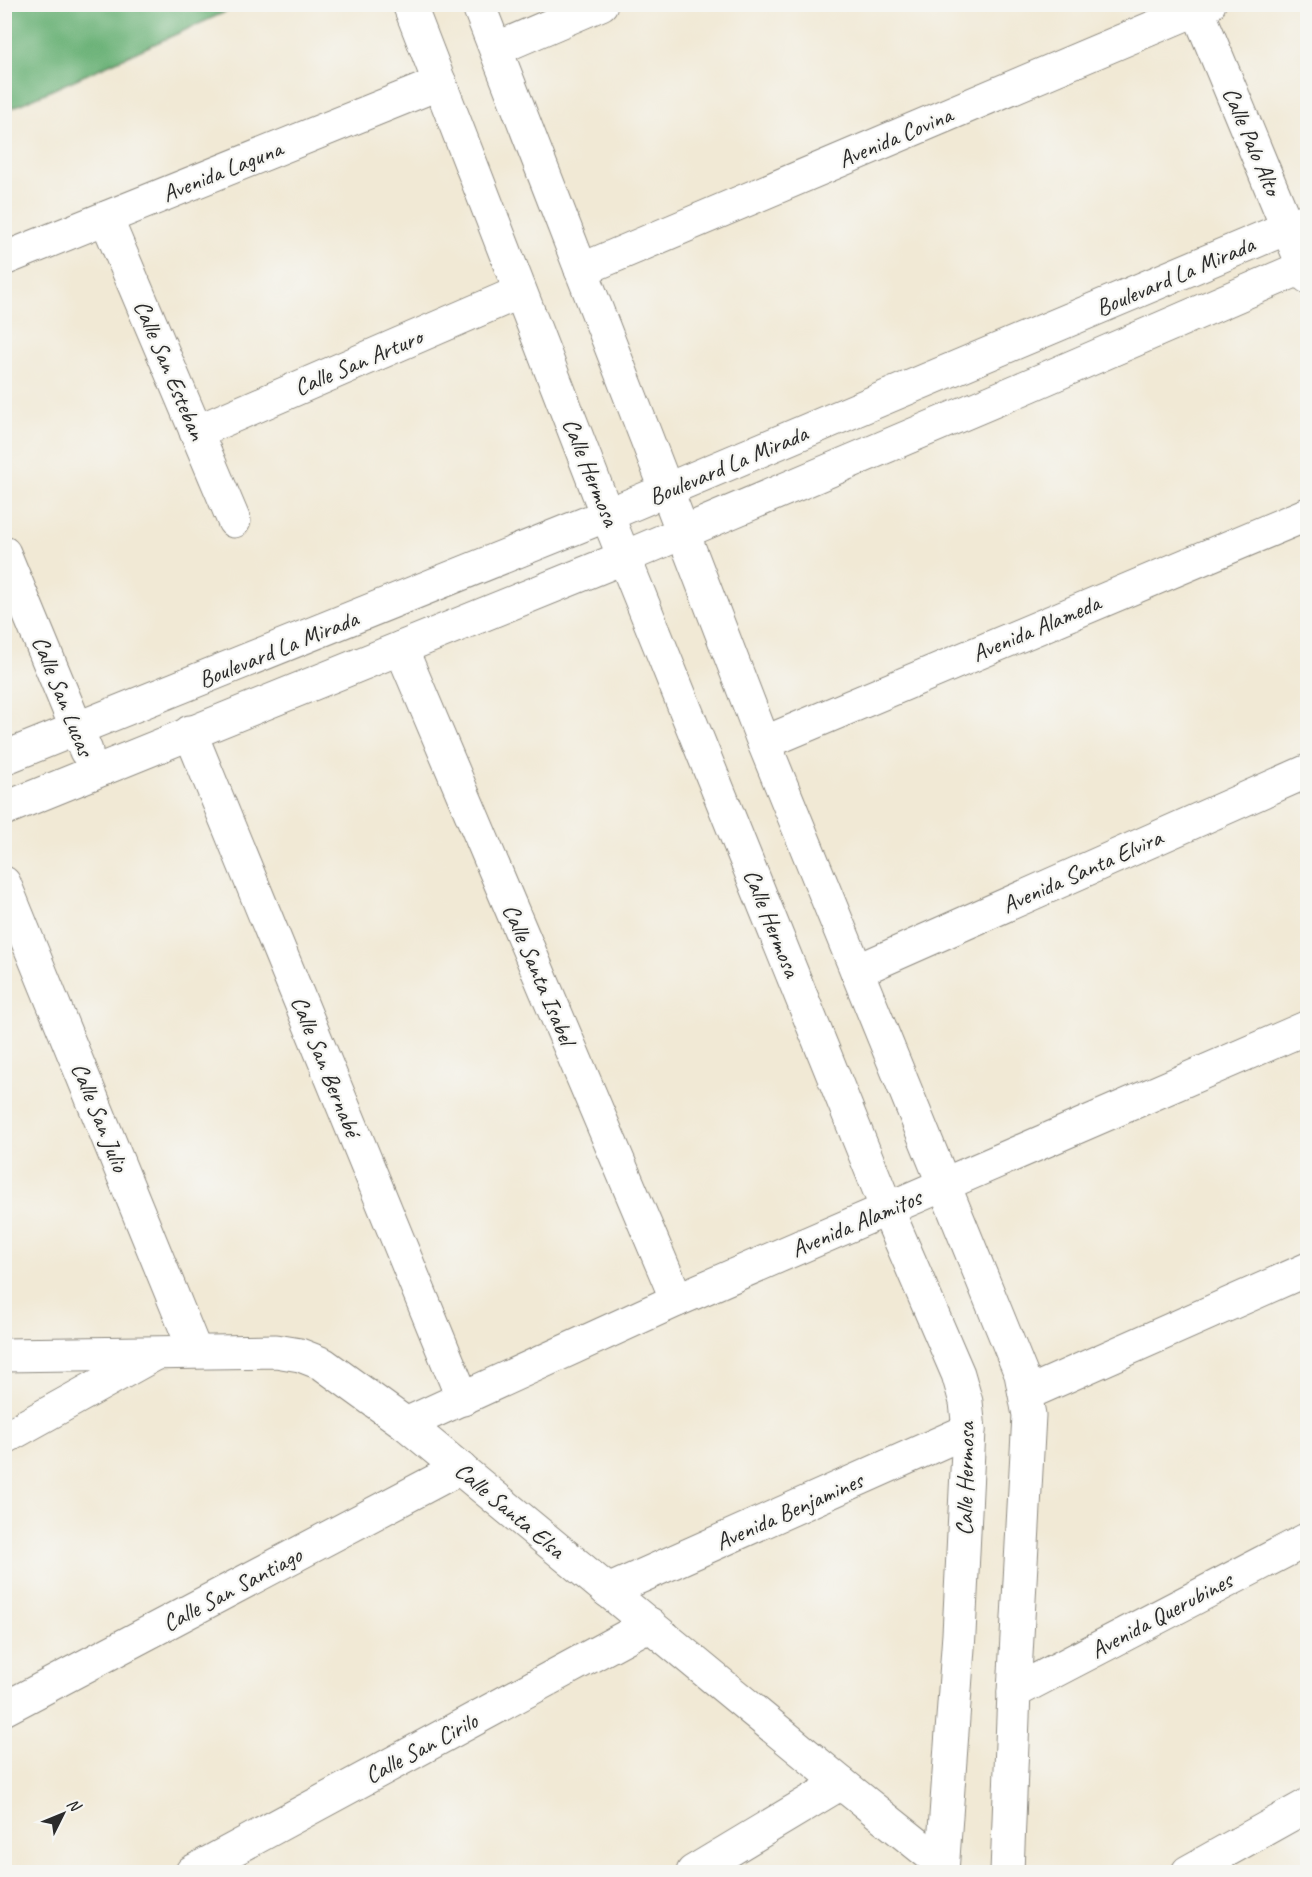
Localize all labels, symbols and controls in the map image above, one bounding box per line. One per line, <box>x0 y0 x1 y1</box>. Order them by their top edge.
street label: Calle Palo Alto <box>1216 82 1289 202</box>
street label: Avenida Covina <box>833 99 959 174</box>
street label: Avenida Laguna <box>158 133 288 209</box>
street label: Boulevard La Mirada <box>1091 229 1260 323</box>
street label: Calle San Esteban <box>127 295 213 446</box>
street label: Calle San Arturo <box>290 321 429 402</box>
street label: Calle Hermosa <box>556 414 627 532</box>
street label: Boulevard La Mirada <box>644 418 813 512</box>
street label: Avenida Alameda <box>967 587 1107 668</box>
street label: Boulevard La Mirada <box>194 603 363 695</box>
street label: Calle San Lucas <box>25 631 101 762</box>
street label: Avenida Santa Elvira <box>997 822 1168 920</box>
street label: Calle Hermosa <box>737 865 808 983</box>
street label: Calle Santa Isabel <box>496 899 584 1052</box>
street label: Calle San Bernabé <box>284 991 369 1145</box>
street label: Calle San Julio <box>65 1058 136 1177</box>
street label: Avenida Alamitos <box>786 1181 928 1264</box>
street label: Calle Hermosa <box>949 1421 981 1536</box>
street label: Calle Santa Elsa <box>449 1455 572 1566</box>
street label: Avenida Benjamines <box>711 1464 869 1557</box>
street label: Calle San Santiago <box>157 1539 308 1638</box>
street label: Avenida Querubines <box>1085 1564 1239 1665</box>
street label: Calle San Cirilo <box>359 1705 484 1790</box>
north arrow <box>33 1784 93 1844</box>
text: N <box>63 1794 86 1817</box>

